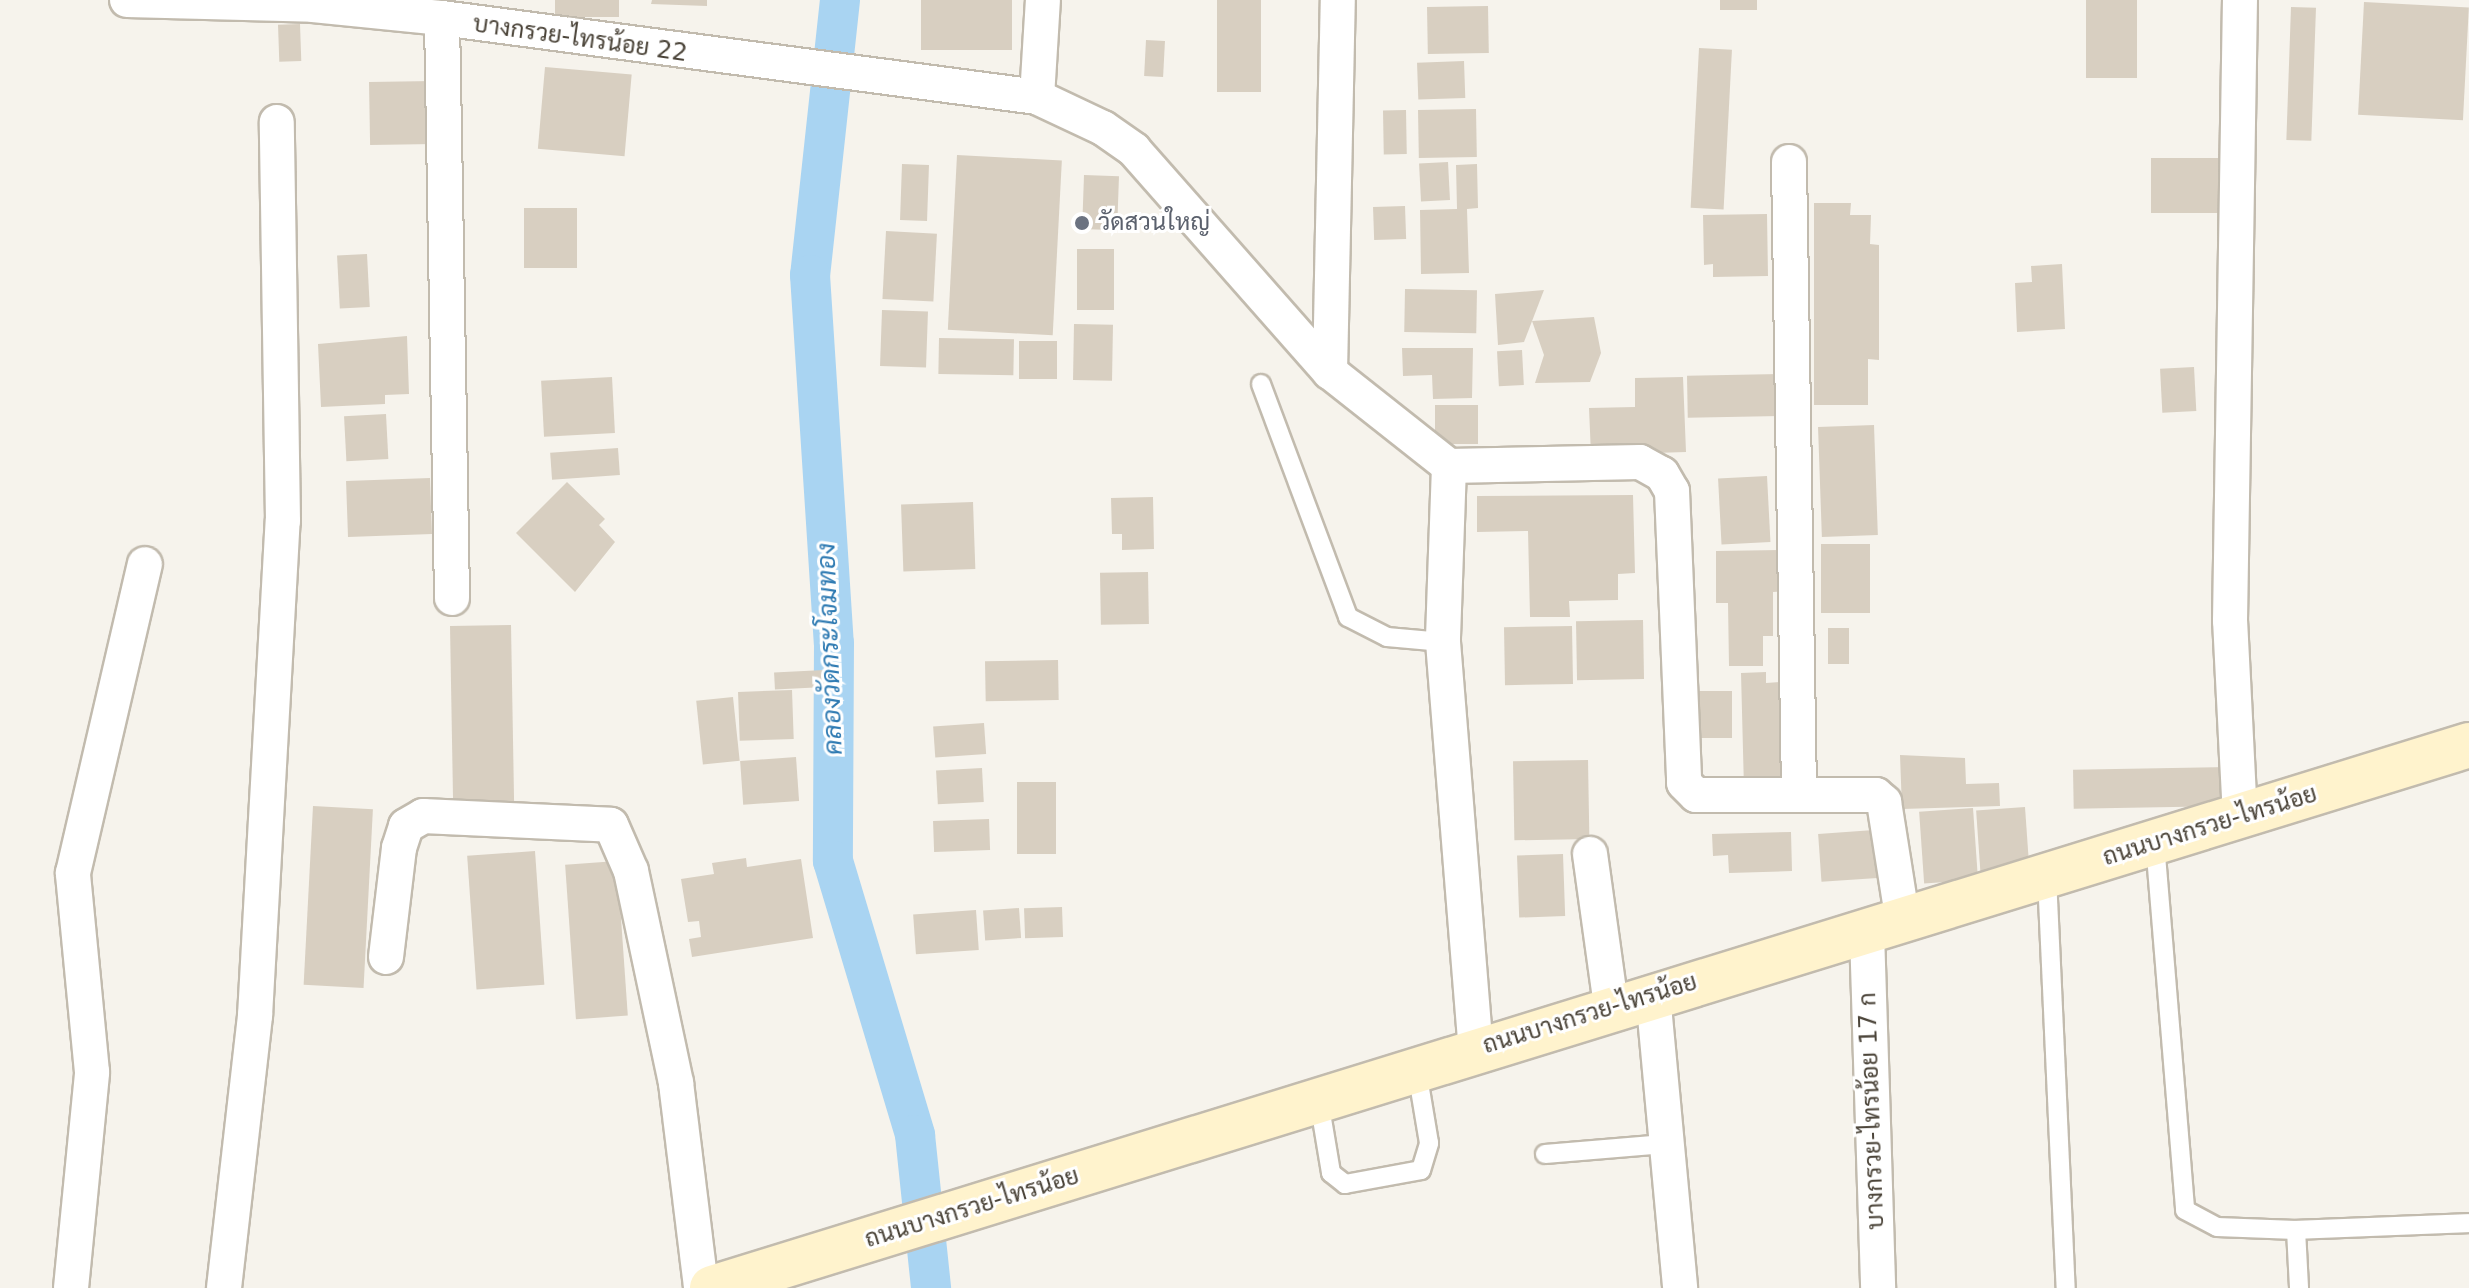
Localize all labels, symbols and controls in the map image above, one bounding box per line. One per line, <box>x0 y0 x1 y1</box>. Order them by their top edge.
street label: บางกรวย-ไทรน้อย 22 <box>471 10 689 68</box>
place label: วัดสวนใหญ่ <box>1098 209 1210 237</box>
marker: วัดสวนใหญ่ <box>1073 214 1091 232</box>
water label: คลองวัดกระโจมทอง <box>811 542 849 756</box>
street label: ถนนบางกรวย-ไทรน้อย <box>2099 780 2321 872</box>
street label: ถนนบางกรวย-ไทรน้อย <box>1479 968 1701 1060</box>
street label: บางกรวย-ไทรน้อย 17 ก <box>1853 992 1891 1230</box>
street label: ถนนบางกรวย-ไทรน้อย <box>861 1162 1083 1254</box>

